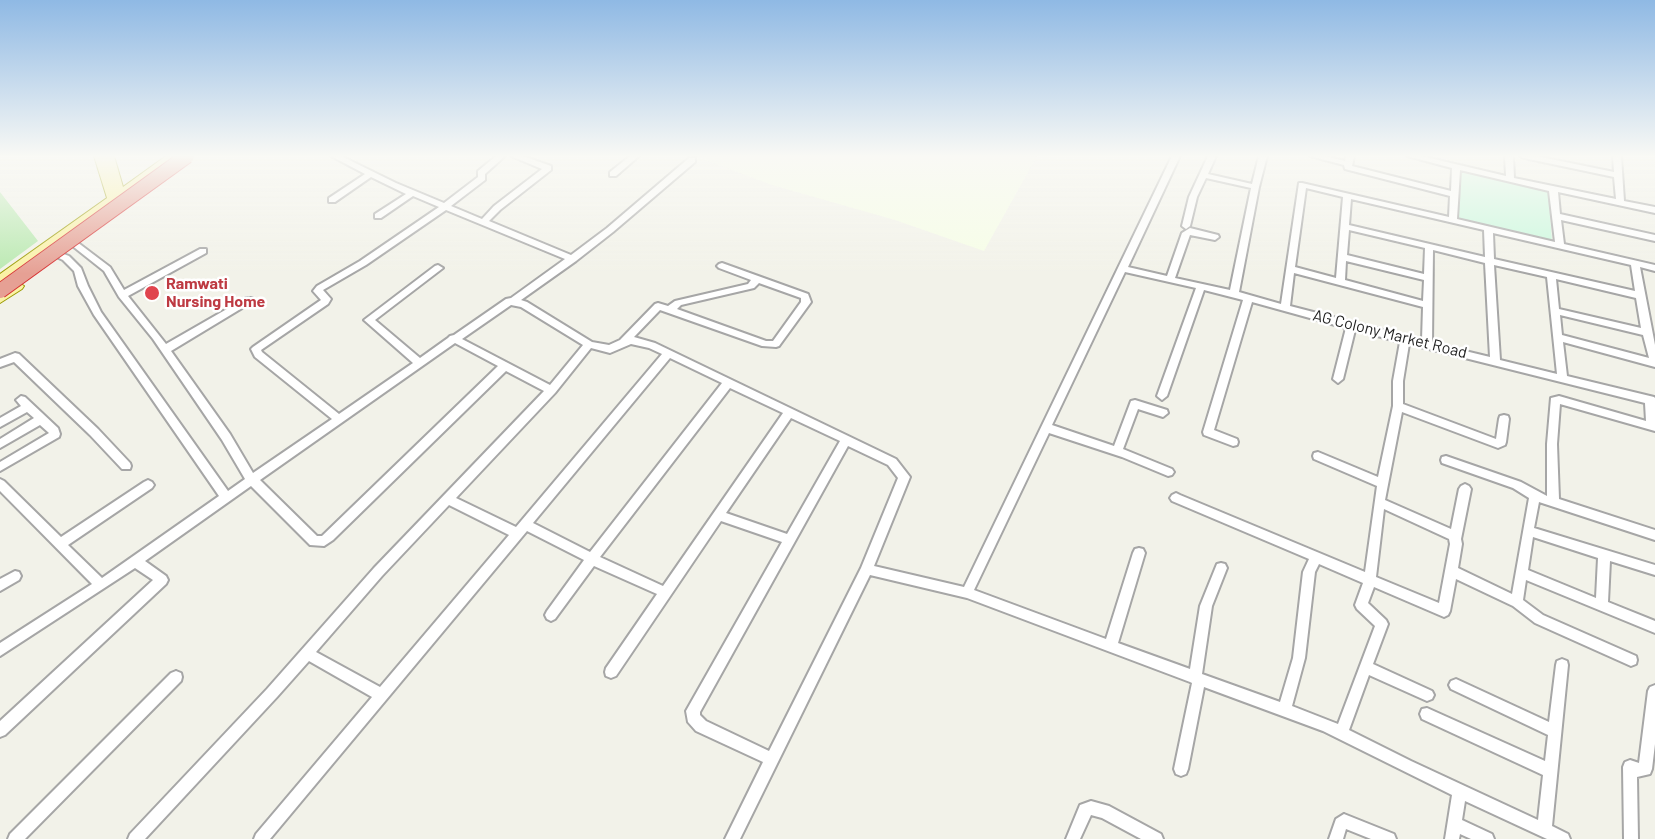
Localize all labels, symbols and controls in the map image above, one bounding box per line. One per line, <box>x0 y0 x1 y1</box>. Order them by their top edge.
place label: Ramwati Nursing Home <box>166 274 265 312</box>
marker: Ramwati Nursing Home <box>143 284 161 302</box>
street label: AG Colony Market Road <box>1311 306 1469 362</box>

